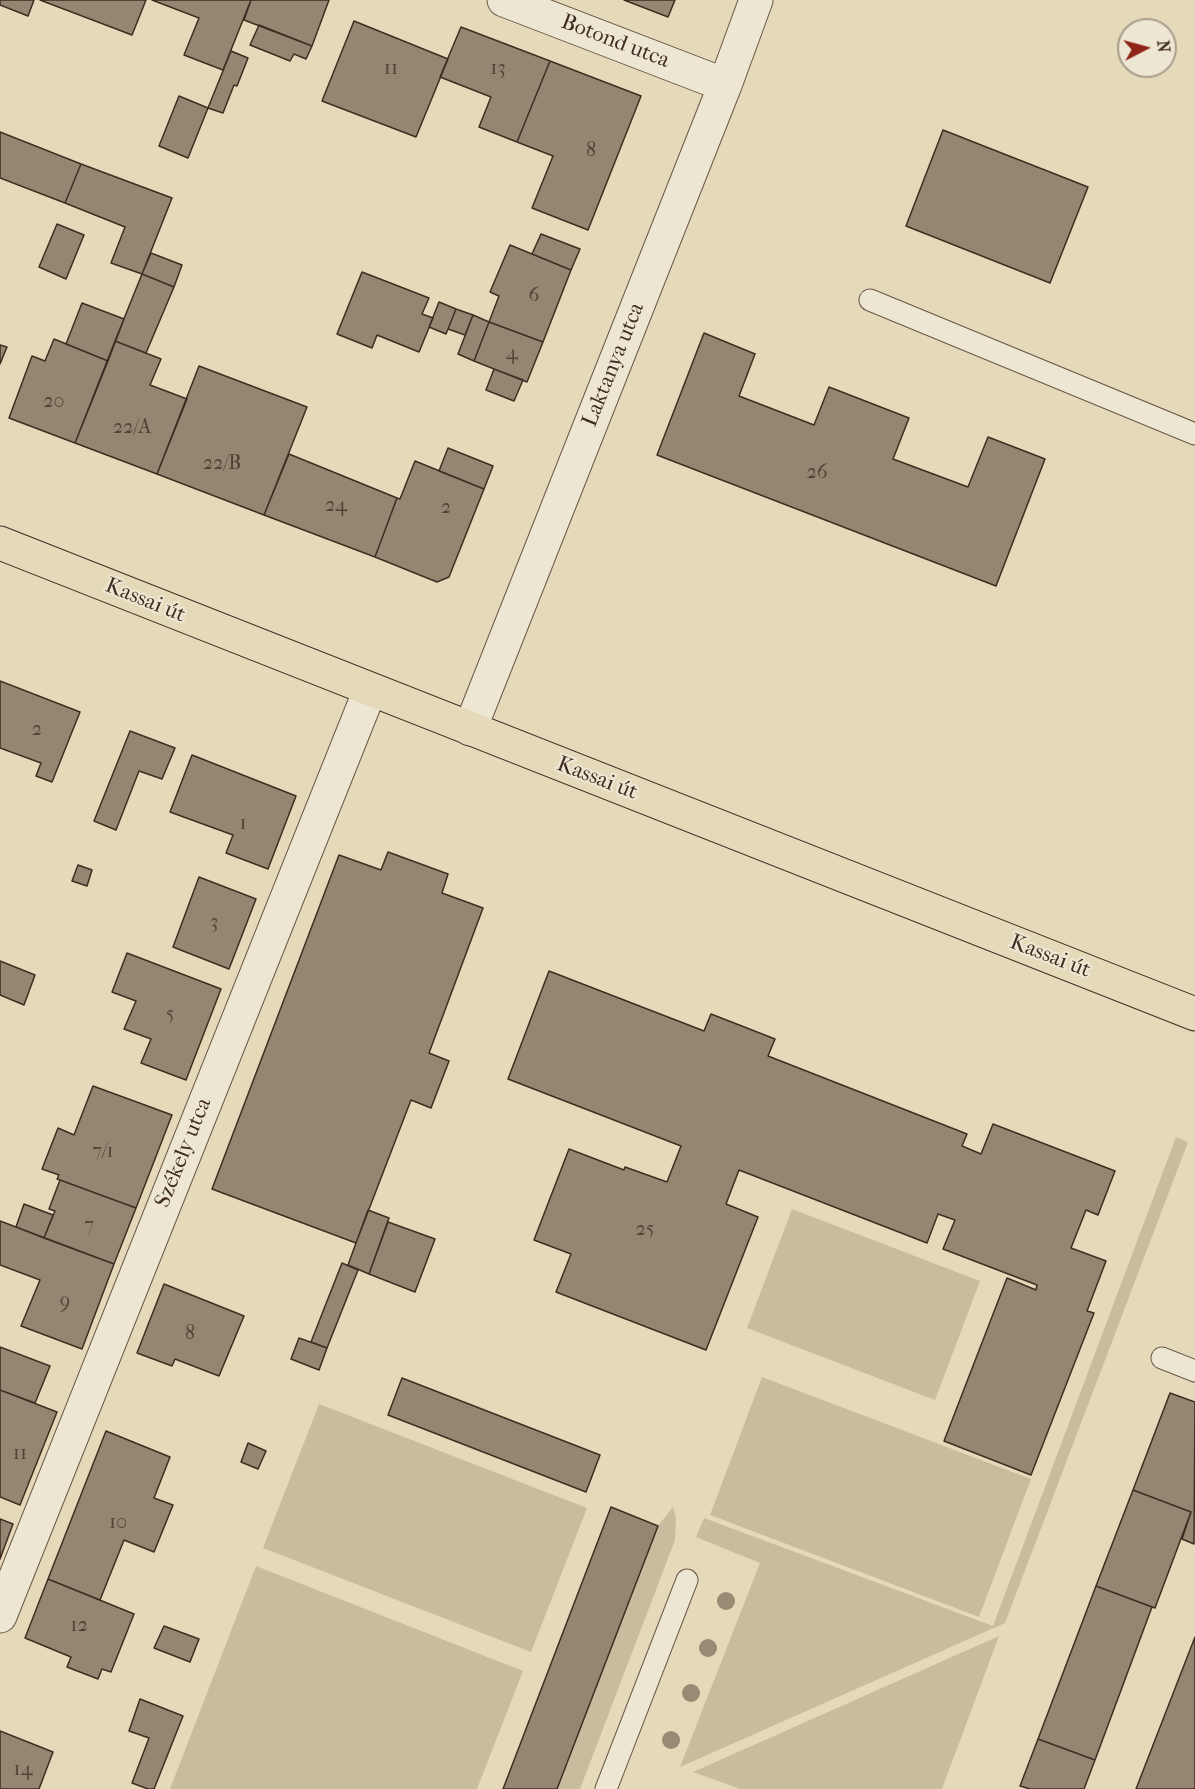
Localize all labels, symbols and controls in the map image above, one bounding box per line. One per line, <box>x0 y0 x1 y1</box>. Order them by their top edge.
street label: Botond utca <box>557 9 673 75</box>
north arrow <box>1117 18 1177 78</box>
text: N <box>1153 39 1173 53</box>
house number: 11 <box>384 57 398 81</box>
house number: 13 <box>490 57 506 81</box>
house number: 8 <box>586 139 596 163</box>
house number: 6 <box>529 284 539 308</box>
street label: Laktanya utca <box>577 299 651 431</box>
house number: 4 <box>506 342 518 366</box>
house number: 20 <box>43 390 65 414</box>
house number: 22/A <box>113 416 151 440</box>
house number: 22/B <box>203 452 241 476</box>
house number: 26 <box>806 461 828 485</box>
house number: 24 <box>325 494 347 518</box>
house number: 2 <box>441 496 451 520</box>
street label: Kassai út <box>101 573 189 629</box>
house number: 2 <box>32 718 42 742</box>
street label: Kassai út <box>553 752 641 806</box>
house number: 1 <box>239 812 247 836</box>
house number: 3 <box>210 911 218 935</box>
street label: Kassai út <box>1006 930 1094 984</box>
house number: 5 <box>166 1003 174 1027</box>
street label: Székely utca <box>150 1094 218 1212</box>
house number: 7/1 <box>92 1140 114 1164</box>
house number: 7 <box>84 1214 94 1238</box>
house number: 25 <box>636 1218 654 1242</box>
house number: 9 <box>60 1291 70 1315</box>
house number: 8 <box>185 1322 195 1346</box>
house number: 11 <box>13 1442 27 1466</box>
house number: 10 <box>109 1511 127 1535</box>
house number: 12 <box>70 1614 88 1638</box>
house number: 14 <box>14 1758 32 1782</box>

